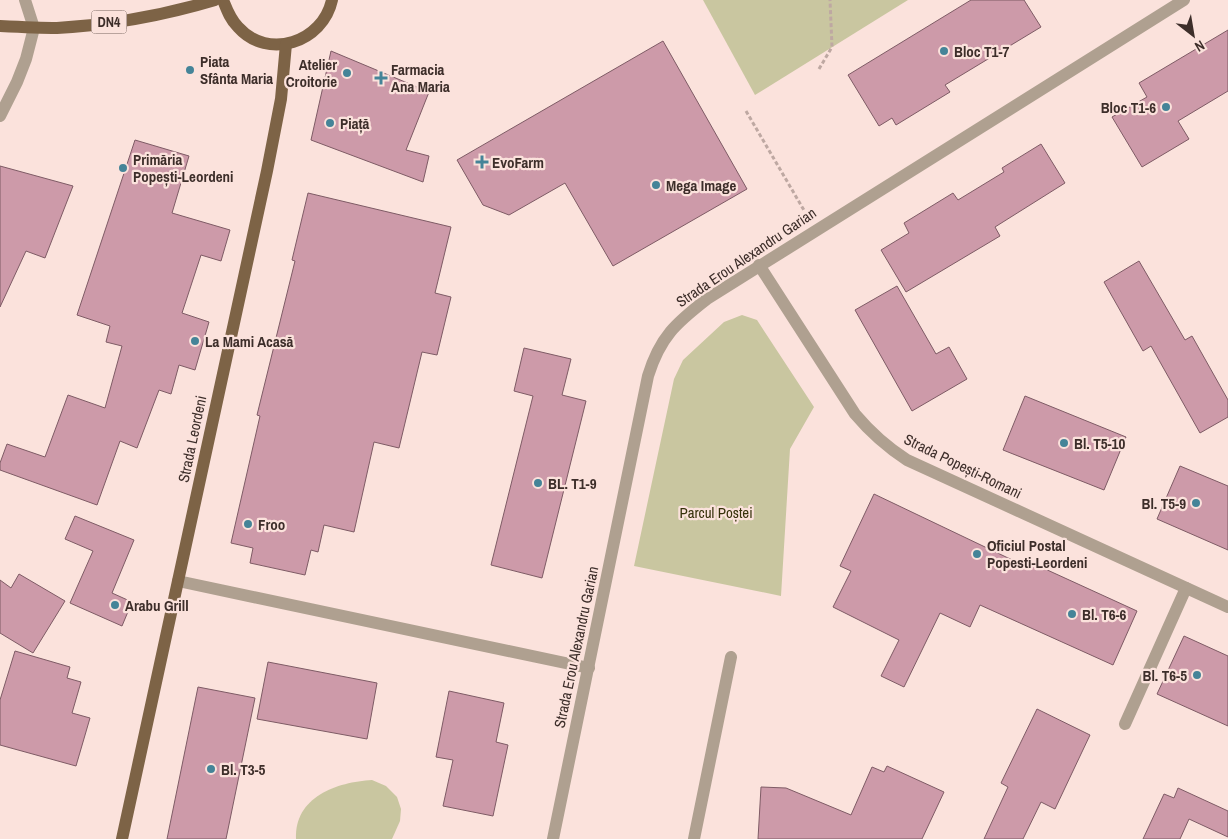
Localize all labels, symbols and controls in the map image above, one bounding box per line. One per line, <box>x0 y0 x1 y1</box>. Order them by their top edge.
north arrow <box>1168 10 1218 60</box>
road number: DN4 <box>92 11 126 34</box>
text: N <box>1192 36 1208 56</box>
place label: Bloc T1-7 <box>954 41 1010 62</box>
marker: Bloc T1-7 <box>938 45 950 57</box>
place label: Piata Sfânta Maria <box>200 51 273 89</box>
place label: Atelier Croitorie <box>286 54 337 92</box>
place label: Farmacia Ana Maria <box>391 59 450 97</box>
marker: Piata Sfânta Maria <box>184 64 196 76</box>
marker: Atelier Croitorie <box>341 67 353 79</box>
marker: Farmacia Ana Maria <box>375 72 387 84</box>
place label: Bloc T1-6 <box>1101 97 1156 118</box>
marker: Bloc T1-6 <box>1160 101 1172 113</box>
place label: Piață <box>340 113 370 134</box>
marker: Piață <box>324 117 336 129</box>
place label: Primăria Popești-Leordeni <box>133 149 233 187</box>
place label: EvoFarm <box>492 152 544 173</box>
marker: EvoFarm <box>476 156 488 168</box>
marker: Primăria Popești-Leordeni <box>117 162 129 174</box>
place label: Mega Image <box>666 175 737 196</box>
marker: Mega Image <box>650 179 662 191</box>
street label: Strada Erou Alexandru Garian <box>672 202 820 312</box>
place label: La Mami Acasă <box>205 331 294 352</box>
marker: La Mami Acasă <box>189 335 201 347</box>
street label: Strada Leordeni <box>173 394 211 484</box>
street label: Strada Popești-Romani <box>901 428 1025 504</box>
place label: Bl. T5-10 <box>1074 433 1125 454</box>
marker: Bl. T5-10 <box>1058 437 1070 449</box>
place label: BL. T1-9 <box>548 473 597 494</box>
marker: BL. T1-9 <box>532 477 544 489</box>
place label: Bl. T5-9 <box>1142 493 1186 514</box>
marker: Bl. T5-9 <box>1190 497 1202 509</box>
park label: Parcul Poștei <box>679 502 753 523</box>
place label: Froo <box>258 514 285 535</box>
marker: Froo <box>242 518 254 530</box>
place label: Oficiul Postal Popesti-Leordeni <box>987 535 1087 573</box>
marker: Oficiul Postal Popesti-Leordeni <box>971 548 983 560</box>
street label: Strada Erou Alexandru Garian <box>549 564 603 730</box>
place label: Arabu Grill <box>125 595 189 616</box>
marker: Arabu Grill <box>109 599 121 611</box>
place label: Bl. T6-6 <box>1082 604 1127 625</box>
marker: Bl. T6-6 <box>1066 608 1078 620</box>
place label: Bl. T6-5 <box>1143 665 1187 686</box>
marker: Bl. T6-5 <box>1191 669 1203 681</box>
place label: Bl. T3-5 <box>221 759 266 780</box>
marker: Bl. T3-5 <box>205 763 217 775</box>

